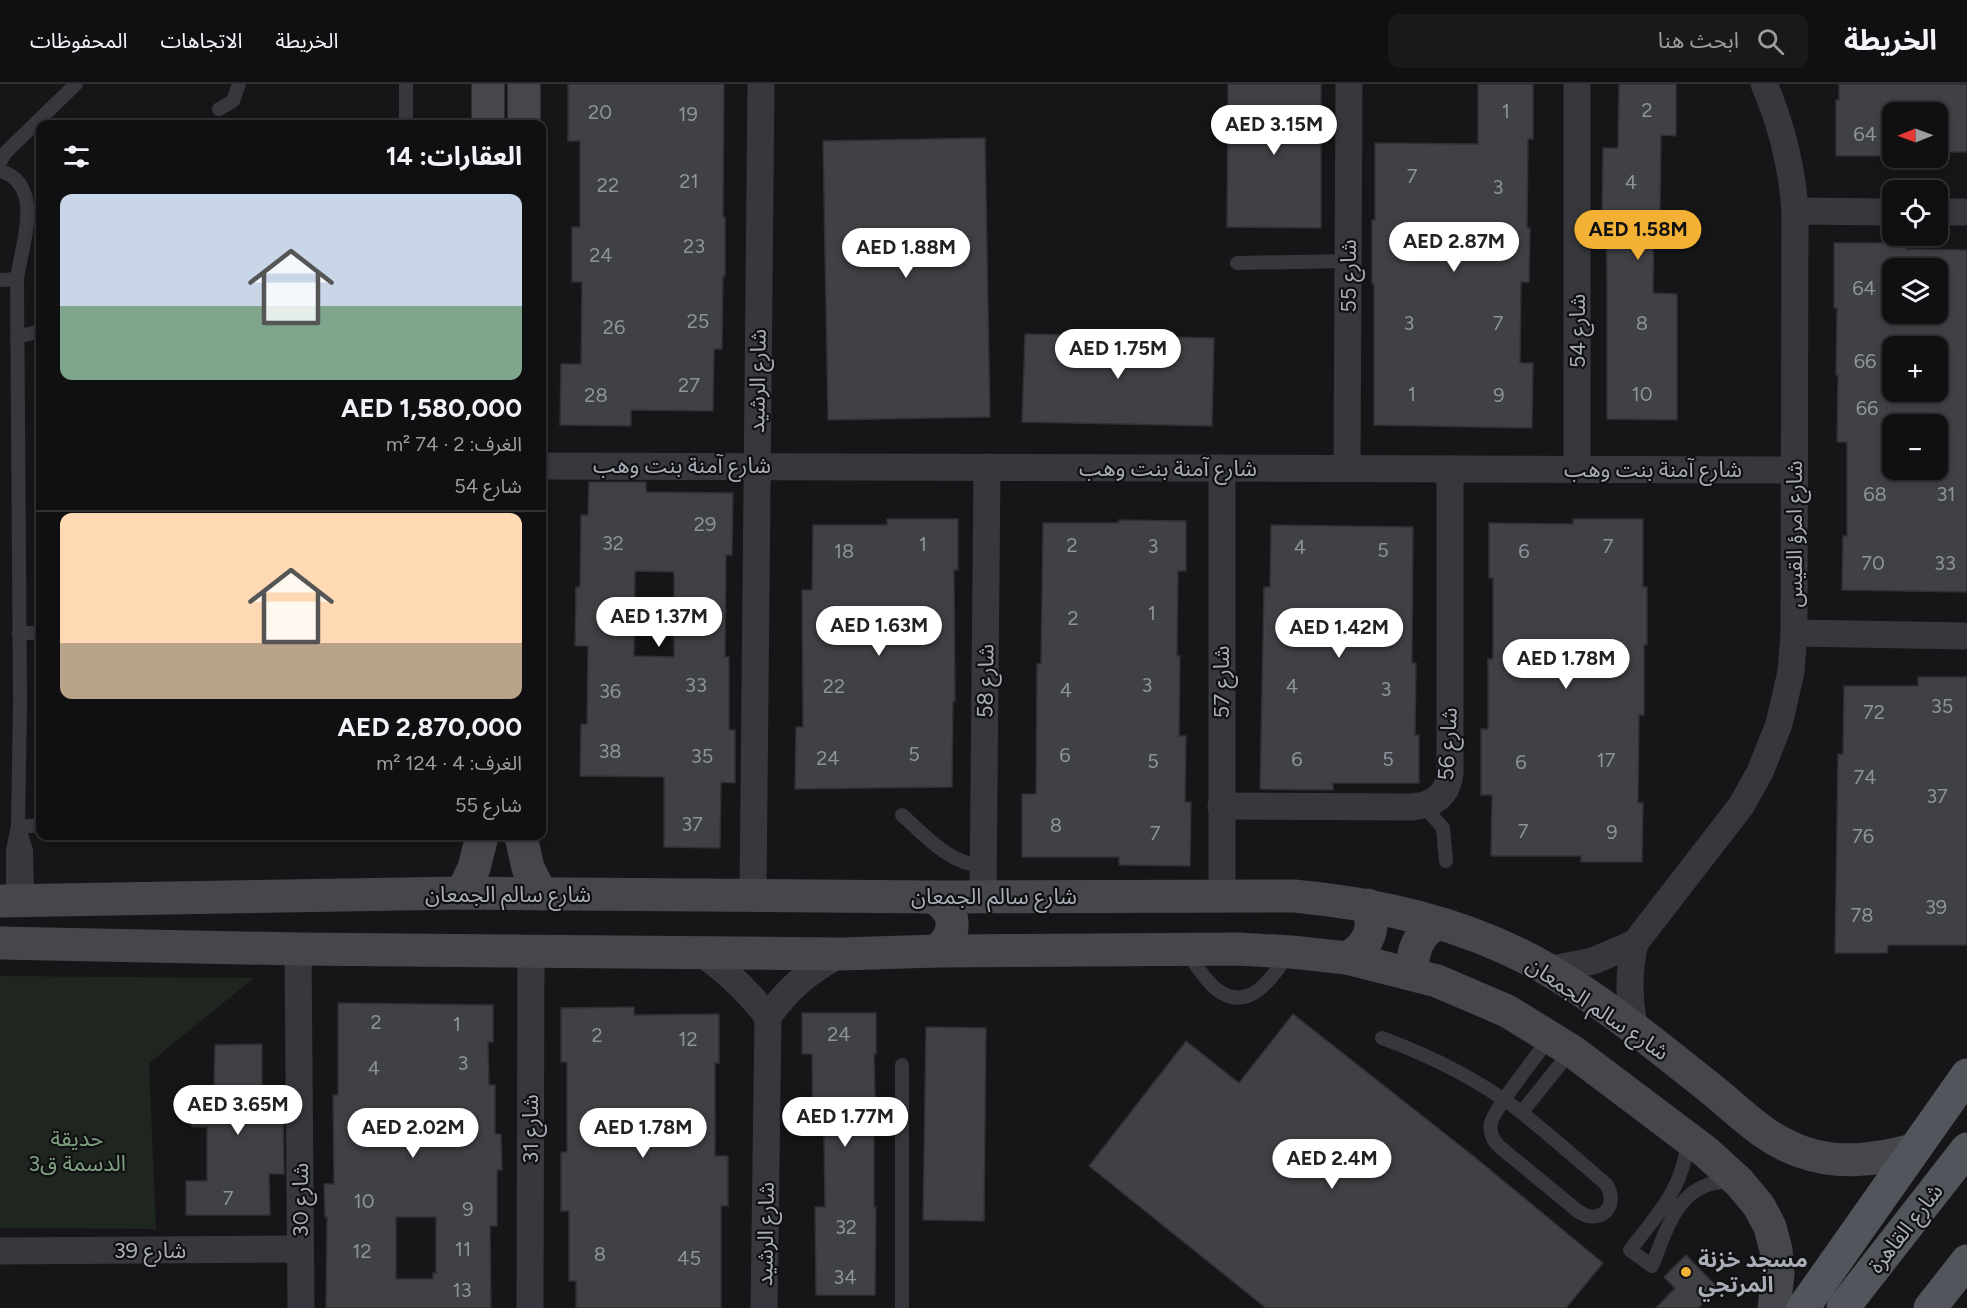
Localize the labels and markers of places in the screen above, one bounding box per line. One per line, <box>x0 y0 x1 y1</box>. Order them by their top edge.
pin: AED 3.15M <box>1205 105 1343 156</box>
pin: AED 1.58M <box>1569 210 1707 261</box>
pin: AED 2.87M <box>1385 222 1523 273</box>
pin: AED 1.88M <box>837 228 975 279</box>
pin: AED 1.75M <box>1049 329 1187 380</box>
pin: AED 1.37M <box>590 597 728 648</box>
pin: AED 1.63M <box>810 606 948 657</box>
pin: AED 1.42M <box>1270 608 1408 659</box>
pin: AED 1.78M <box>1497 639 1635 690</box>
pin: AED 3.65M <box>169 1085 307 1136</box>
pin: AED 1.77M <box>776 1097 914 1148</box>
pin: AED 2.02M <box>344 1108 482 1159</box>
pin: AED 1.78M <box>574 1108 712 1159</box>
pin: AED 2.4M <box>1270 1139 1394 1190</box>
place label: مسجد خزنة المرتجي <box>1698 1246 1808 1302</box>
marker: مسجد خزنة المرتجي <box>1679 1265 1693 1279</box>

